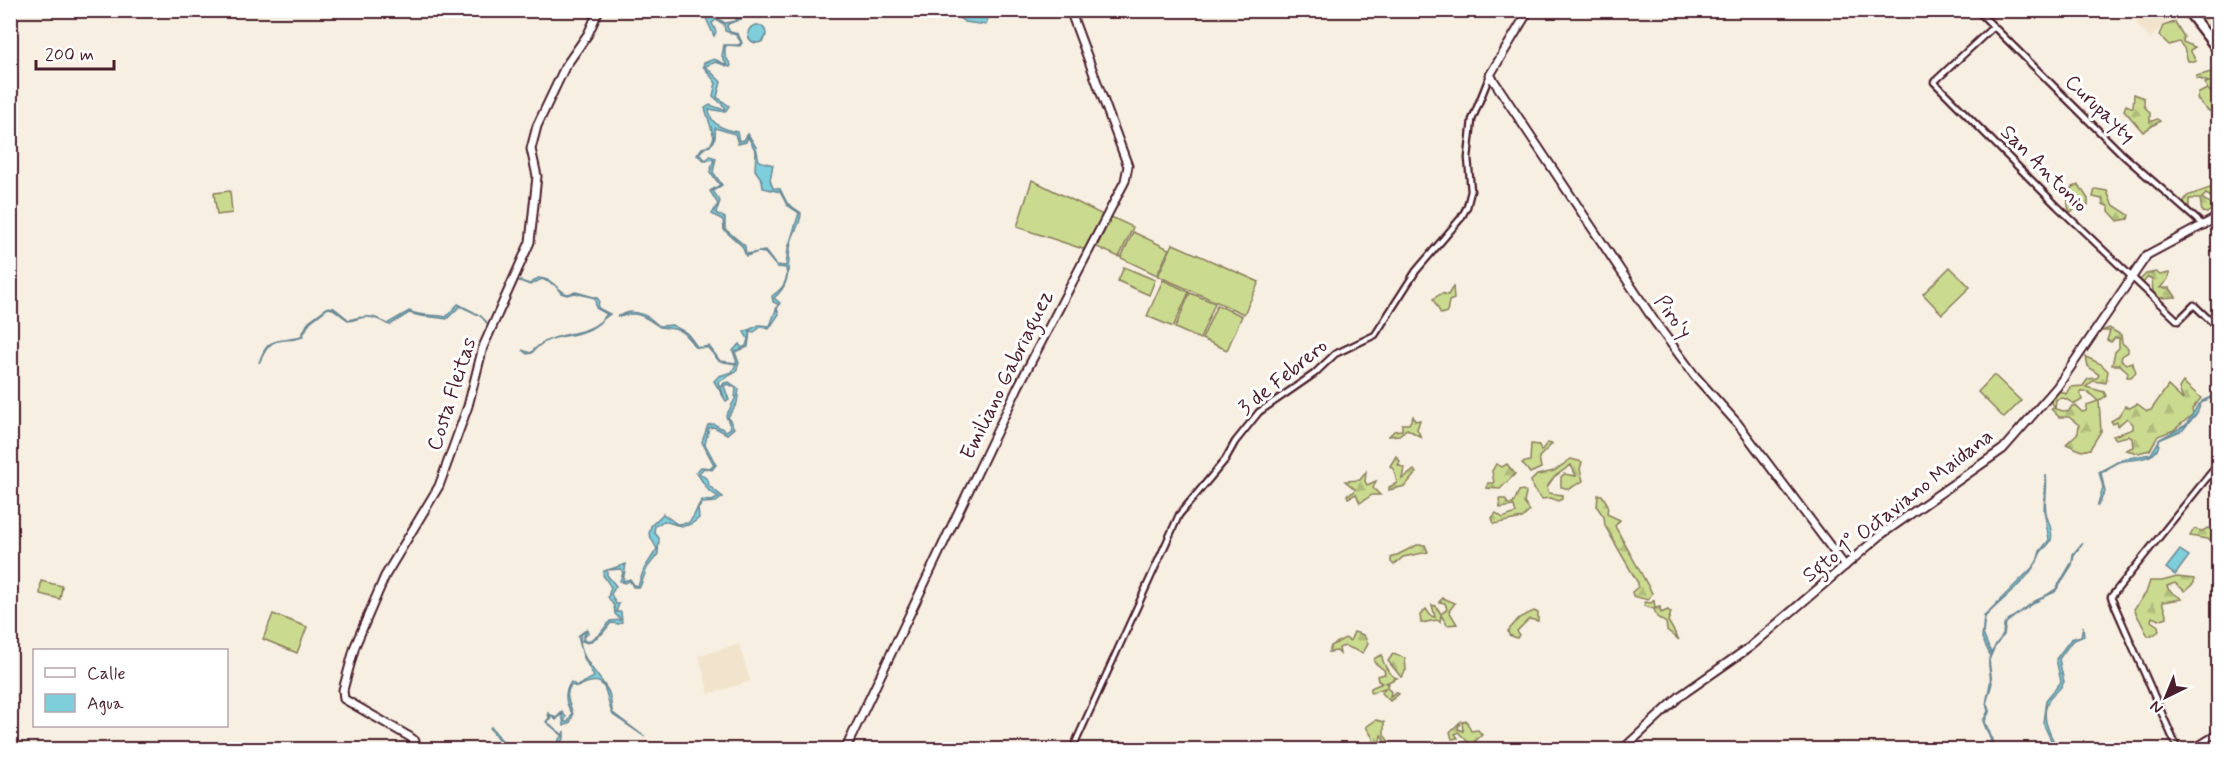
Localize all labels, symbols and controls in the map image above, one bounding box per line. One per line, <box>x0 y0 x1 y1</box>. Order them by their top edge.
scale bar <box>36 33 114 71</box>
text: 200 m <box>45 43 94 67</box>
street label: Curupayty <box>2059 68 2141 150</box>
street label: San Antonio <box>1994 119 2094 219</box>
street label: Emiliano Gabriaguez <box>954 285 1062 465</box>
street label: Piro'y <box>1648 289 1698 345</box>
street label: 3 de Febrero <box>1232 332 1334 422</box>
street label: Costa Fleitas <box>421 334 483 454</box>
street label: Sgto 1° Octaviano Maidana <box>1797 423 2000 591</box>
legend <box>33 649 228 727</box>
text: Calle <box>87 662 126 686</box>
north arrow <box>2136 667 2196 727</box>
text: Agua <box>87 692 124 716</box>
text: N <box>2146 696 2168 718</box>

